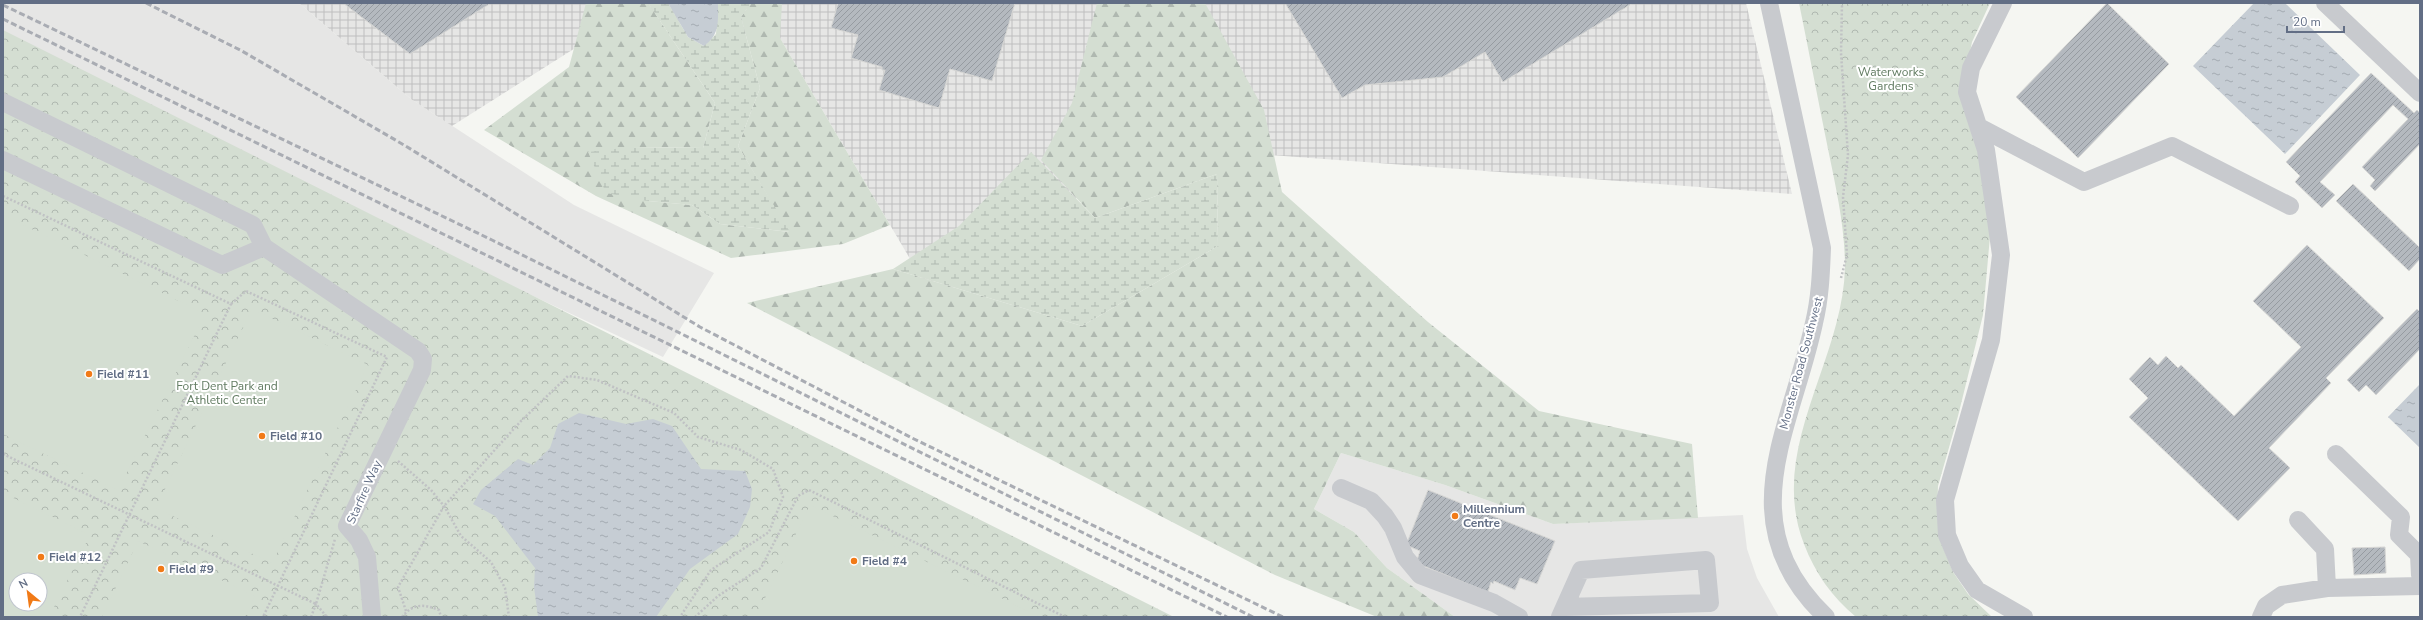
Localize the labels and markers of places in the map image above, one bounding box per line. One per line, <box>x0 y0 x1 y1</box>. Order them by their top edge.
place label: Field #11 <box>97 366 149 382</box>
marker: Field #11 <box>84 369 94 379</box>
place label: Field #10 <box>270 428 322 444</box>
marker: Field #10 <box>257 431 267 441</box>
place label: Millennium Centre <box>1463 501 1525 531</box>
marker: Millennium Centre <box>1450 511 1460 521</box>
place label: Field #12 <box>49 549 101 565</box>
marker: Field #12 <box>36 552 46 562</box>
place label: Field #4 <box>862 553 907 569</box>
marker: Field #4 <box>849 556 859 566</box>
place label: Field #9 <box>169 561 214 577</box>
marker: Field #9 <box>156 564 166 574</box>

